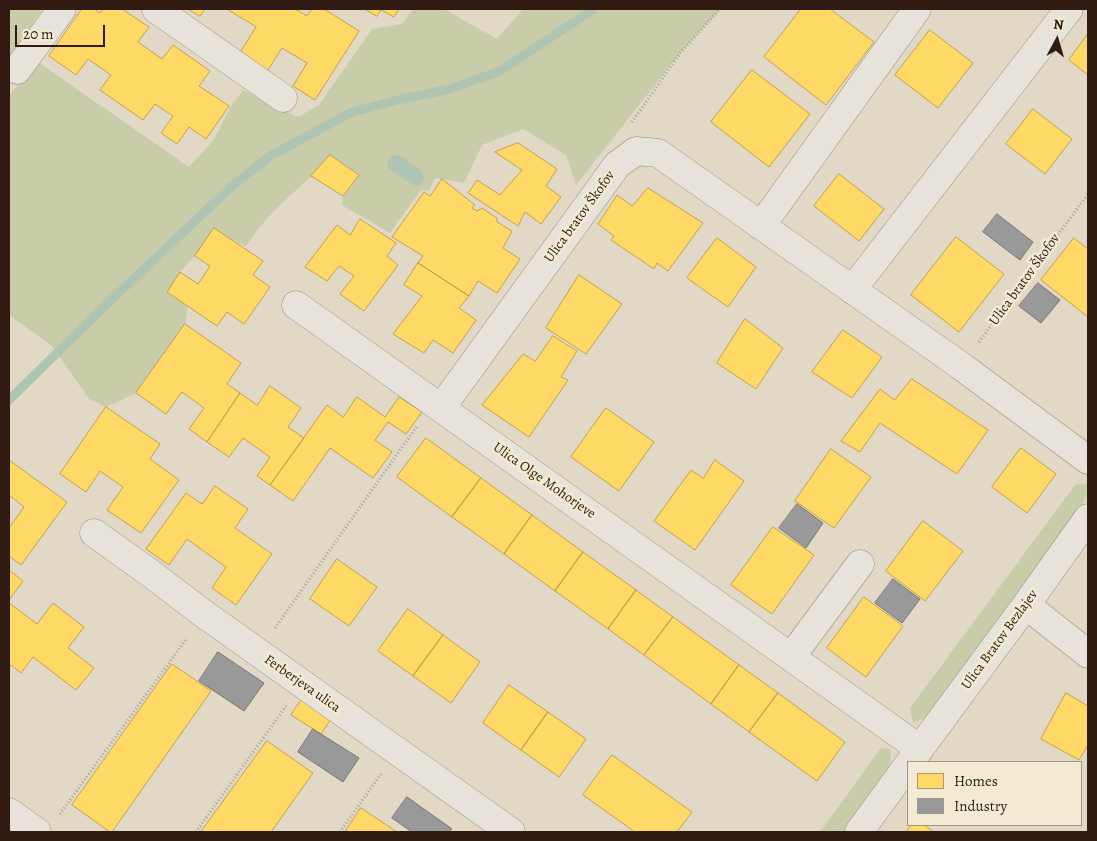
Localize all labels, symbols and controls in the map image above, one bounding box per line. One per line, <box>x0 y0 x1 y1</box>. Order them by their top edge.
scale bar <box>18 15 108 47</box>
north arrow <box>1032 15 1082 65</box>
text: N <box>1053 15 1065 35</box>
text: 20 m <box>23 24 54 44</box>
street label: Ulica bratov Škofov <box>541 168 619 266</box>
street label: Ulica bratov Škofov <box>986 231 1064 329</box>
street label: Ulica Olge Mohorjeve <box>489 439 599 523</box>
street label: Ulica Bratov Bezlajev <box>958 587 1042 693</box>
street label: Ferberjeva ulica <box>261 652 343 716</box>
legend <box>907 761 1082 826</box>
text: Homes <box>954 771 998 791</box>
text: Industry <box>954 796 1007 816</box>

